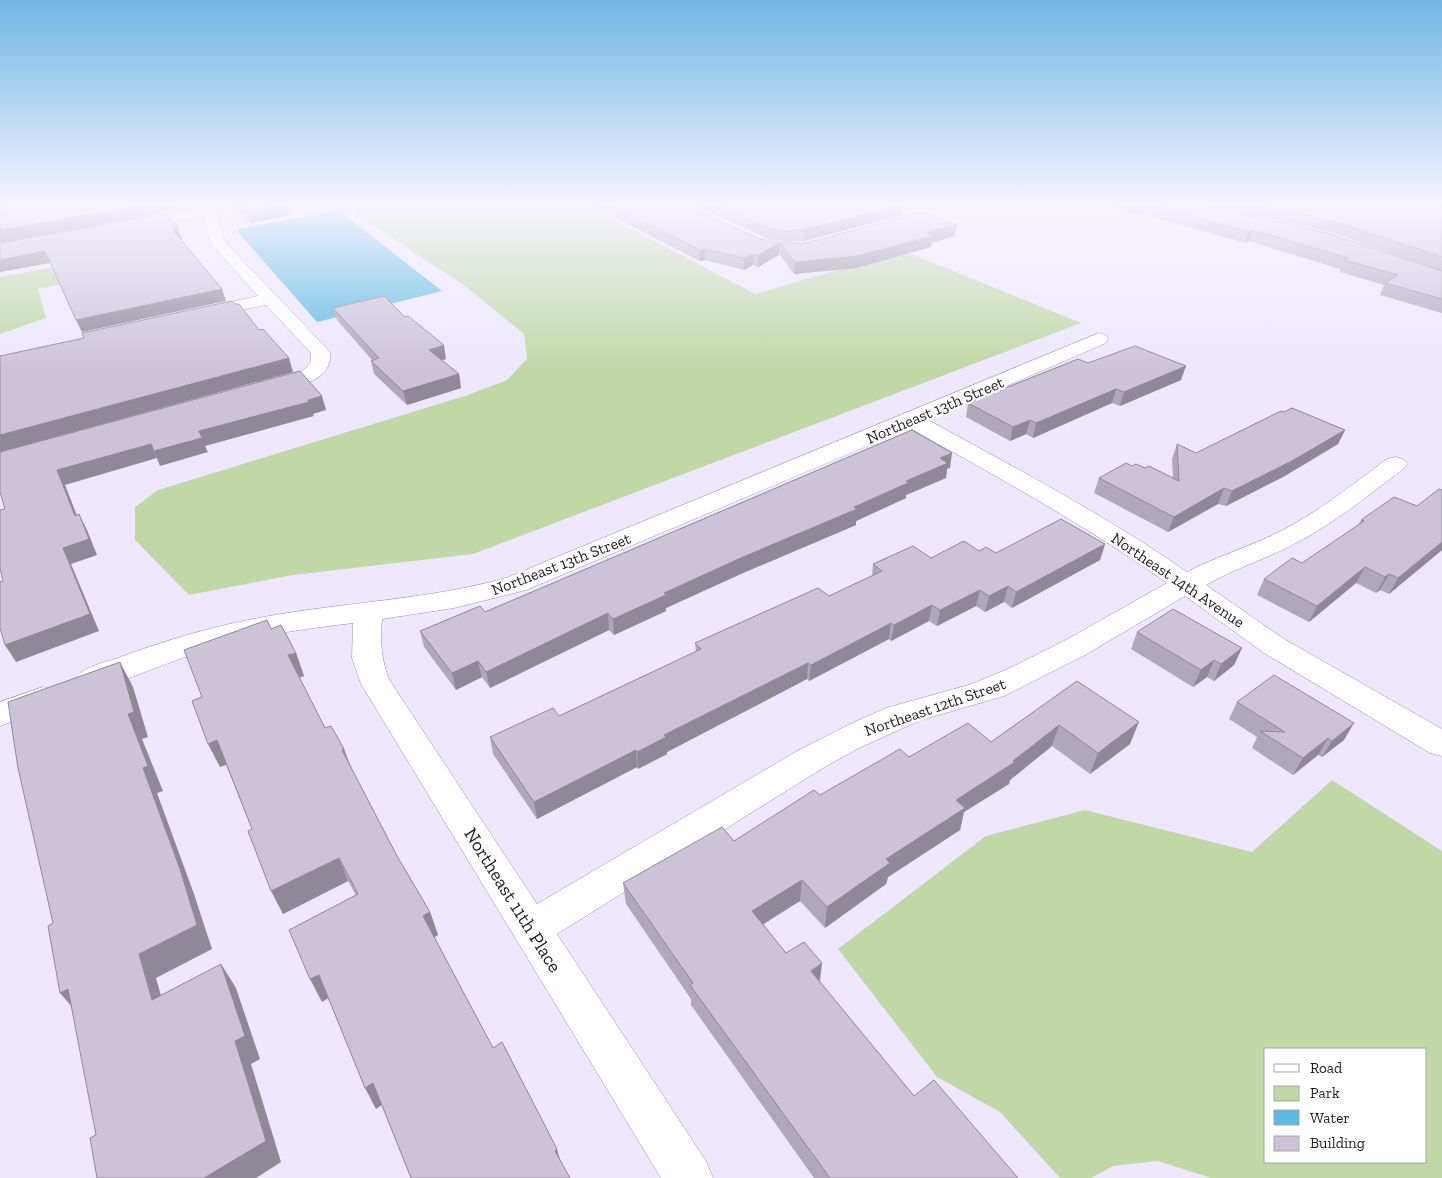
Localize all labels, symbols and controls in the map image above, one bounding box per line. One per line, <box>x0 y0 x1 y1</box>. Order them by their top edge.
street label: Northeast 13th Street <box>863 372 1007 448</box>
street label: Northeast 14th Avenue <box>1108 528 1248 632</box>
street label: Northeast 13th Street <box>489 529 633 599</box>
street label: Northeast 12th Street <box>862 674 1008 740</box>
street label: Northeast 11th Place <box>459 823 567 977</box>
legend <box>1264 1048 1427 1163</box>
text: Road <box>1310 1059 1343 1077</box>
text: Park <box>1310 1084 1340 1102</box>
text: Water <box>1310 1109 1350 1127</box>
text: Building <box>1310 1134 1365 1152</box>

